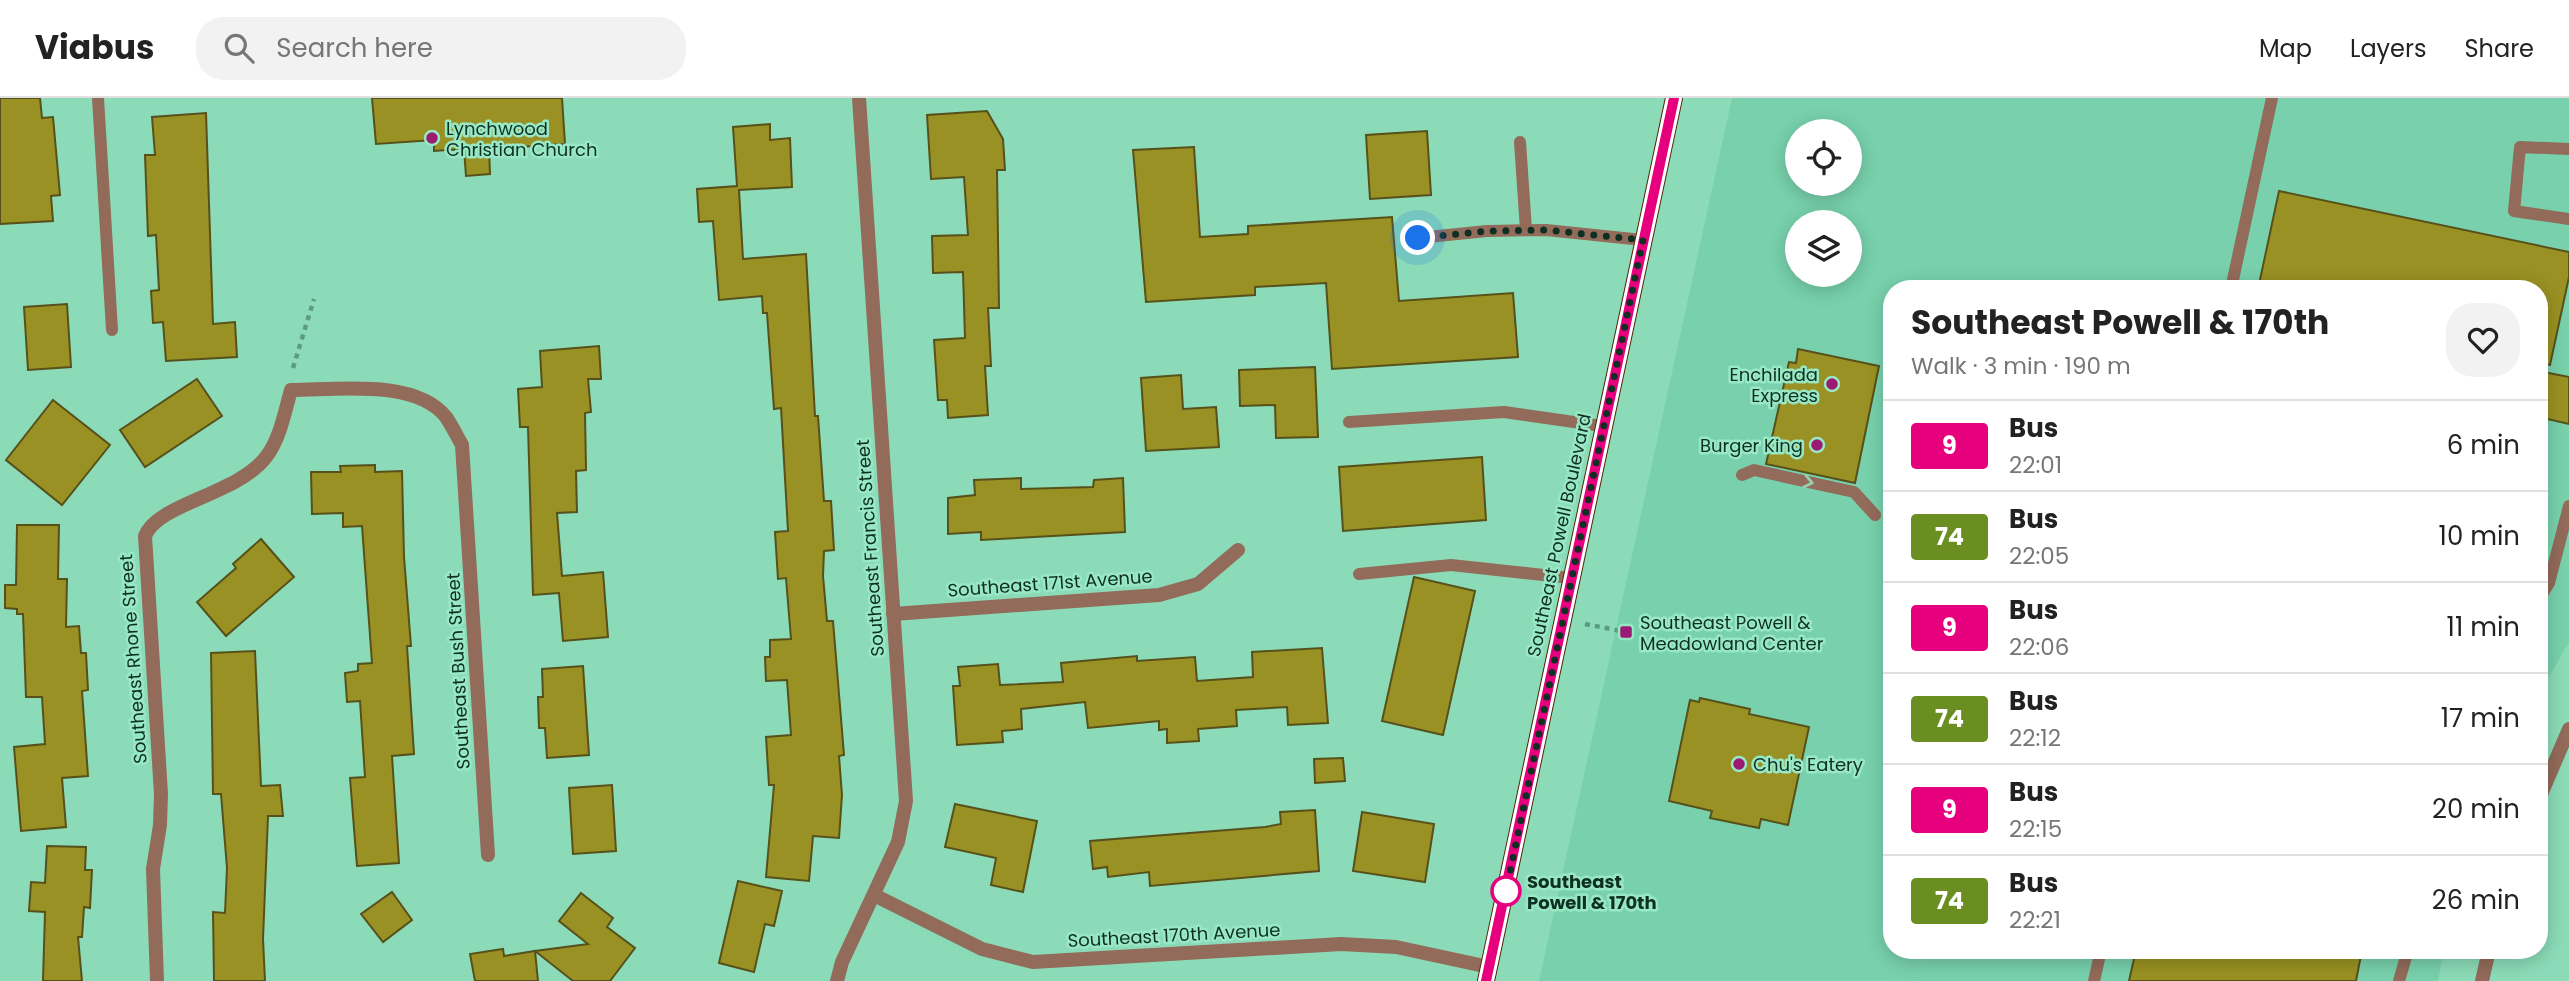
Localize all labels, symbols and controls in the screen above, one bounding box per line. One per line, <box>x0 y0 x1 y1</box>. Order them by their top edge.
search box <box>196 17 686 80</box>
text: Viabus <box>35 24 154 71</box>
icon: search <box>220 29 258 67</box>
text: Search here <box>276 30 433 66</box>
text: Map <box>2259 32 2312 65</box>
text: Layers <box>2350 32 2426 65</box>
text: Share <box>2464 32 2534 65</box>
place label: Lynchwood Christian Church <box>446 116 598 162</box>
map controls <box>1785 119 1862 287</box>
button: locate <box>1785 119 1862 196</box>
marker: Lynchwood Christian Church <box>424 130 440 146</box>
button: layers <box>1785 210 1862 287</box>
your location <box>1400 220 1435 255</box>
text: Southeast Powell & 170th <box>1911 299 2329 346</box>
button: heart <box>2446 303 2520 377</box>
text: Walk · 3 min · 190 m <box>1911 350 2131 382</box>
place label: Enchilada Express <box>1729 362 1818 408</box>
marker: Enchilada Express <box>1824 376 1840 392</box>
text: Bus <box>2009 410 2058 446</box>
street label: Southeast Powell Boulevard <box>1521 411 1597 659</box>
text: 6 min <box>2447 427 2520 463</box>
text: 9 <box>1942 429 1957 462</box>
place label: Burger King <box>1700 433 1803 458</box>
marker: Burger King <box>1809 437 1825 453</box>
street label: Southeast Francis Street <box>850 439 890 657</box>
text: 22:01 <box>2009 449 2062 481</box>
one-way arrow <box>1802 474 1814 489</box>
text: Bus <box>2009 501 2058 537</box>
text: 10 min <box>2439 518 2520 554</box>
text: 74 <box>1935 520 1964 553</box>
text: 22:05 <box>2009 540 2069 572</box>
street label: Southeast Rhone Street <box>113 553 153 765</box>
street label: Southeast 171st Avenue <box>947 563 1153 603</box>
street label: Southeast Bush Street <box>440 572 476 770</box>
text: Bus <box>2009 592 2058 628</box>
text: 11 min <box>2447 609 2520 645</box>
place label: Southeast Powell & Meadowland Center <box>1640 610 1824 656</box>
text: 9 <box>1942 611 1957 644</box>
marker: Southeast Powell & Meadowland Center <box>1618 624 1634 640</box>
text: 22:06 <box>2009 631 2069 663</box>
text: Bus <box>2009 683 2058 719</box>
text: 17 min <box>2441 700 2520 736</box>
text: 74 <box>1935 702 1964 735</box>
text: 22:12 <box>2009 722 2061 754</box>
place label: Chu's Eatery <box>1753 752 1863 777</box>
marker: Chu's Eatery <box>1731 756 1747 772</box>
text: Bus <box>2009 774 2058 810</box>
text: 20 min <box>2432 791 2520 827</box>
text: 9 <box>1942 793 1957 826</box>
text: 22:15 <box>2009 813 2062 845</box>
text: Bus <box>2009 865 2058 901</box>
place label: Southeast Powell & 170th <box>1527 869 1657 915</box>
marker: Southeast Powell & 170th <box>1491 876 1521 906</box>
text: 26 min <box>2432 882 2520 918</box>
text: 74 <box>1935 884 1964 917</box>
text: 22:21 <box>2009 904 2061 936</box>
street label: Southeast 170th Avenue <box>1067 917 1281 953</box>

